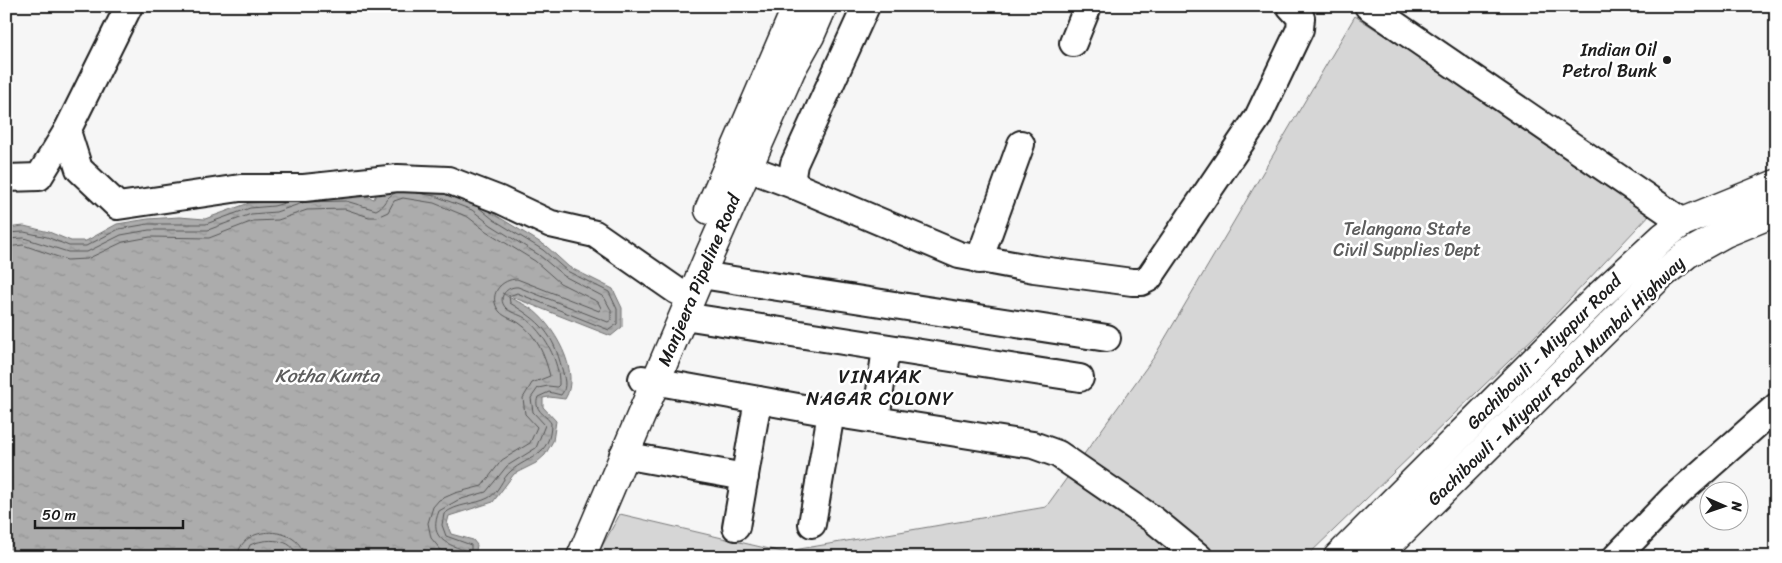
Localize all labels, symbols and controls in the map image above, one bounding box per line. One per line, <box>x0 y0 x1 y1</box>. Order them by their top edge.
place label: Indian Oil Petrol Bunk <box>1562 34 1658 87</box>
marker: Indian Oil Petrol Bunk <box>1661 54 1673 66</box>
street label: Manjeera Pipeline Road <box>648 187 750 371</box>
park label: Telangana State Civil Supplies Dept <box>1333 213 1481 266</box>
street label: Gachibowli - Miyapur Road Mumbai Highway <box>1419 248 1693 514</box>
street label: Gachibowli - Miyapur Road <box>1458 265 1631 438</box>
water label: Kotha Kunta <box>275 359 380 392</box>
district label: VINAYAK NAGAR COLONY <box>806 360 954 415</box>
north arrow <box>1700 480 1750 530</box>
scale bar <box>35 498 182 530</box>
text: N <box>1724 500 1749 512</box>
text: 50 m <box>42 502 77 528</box>

